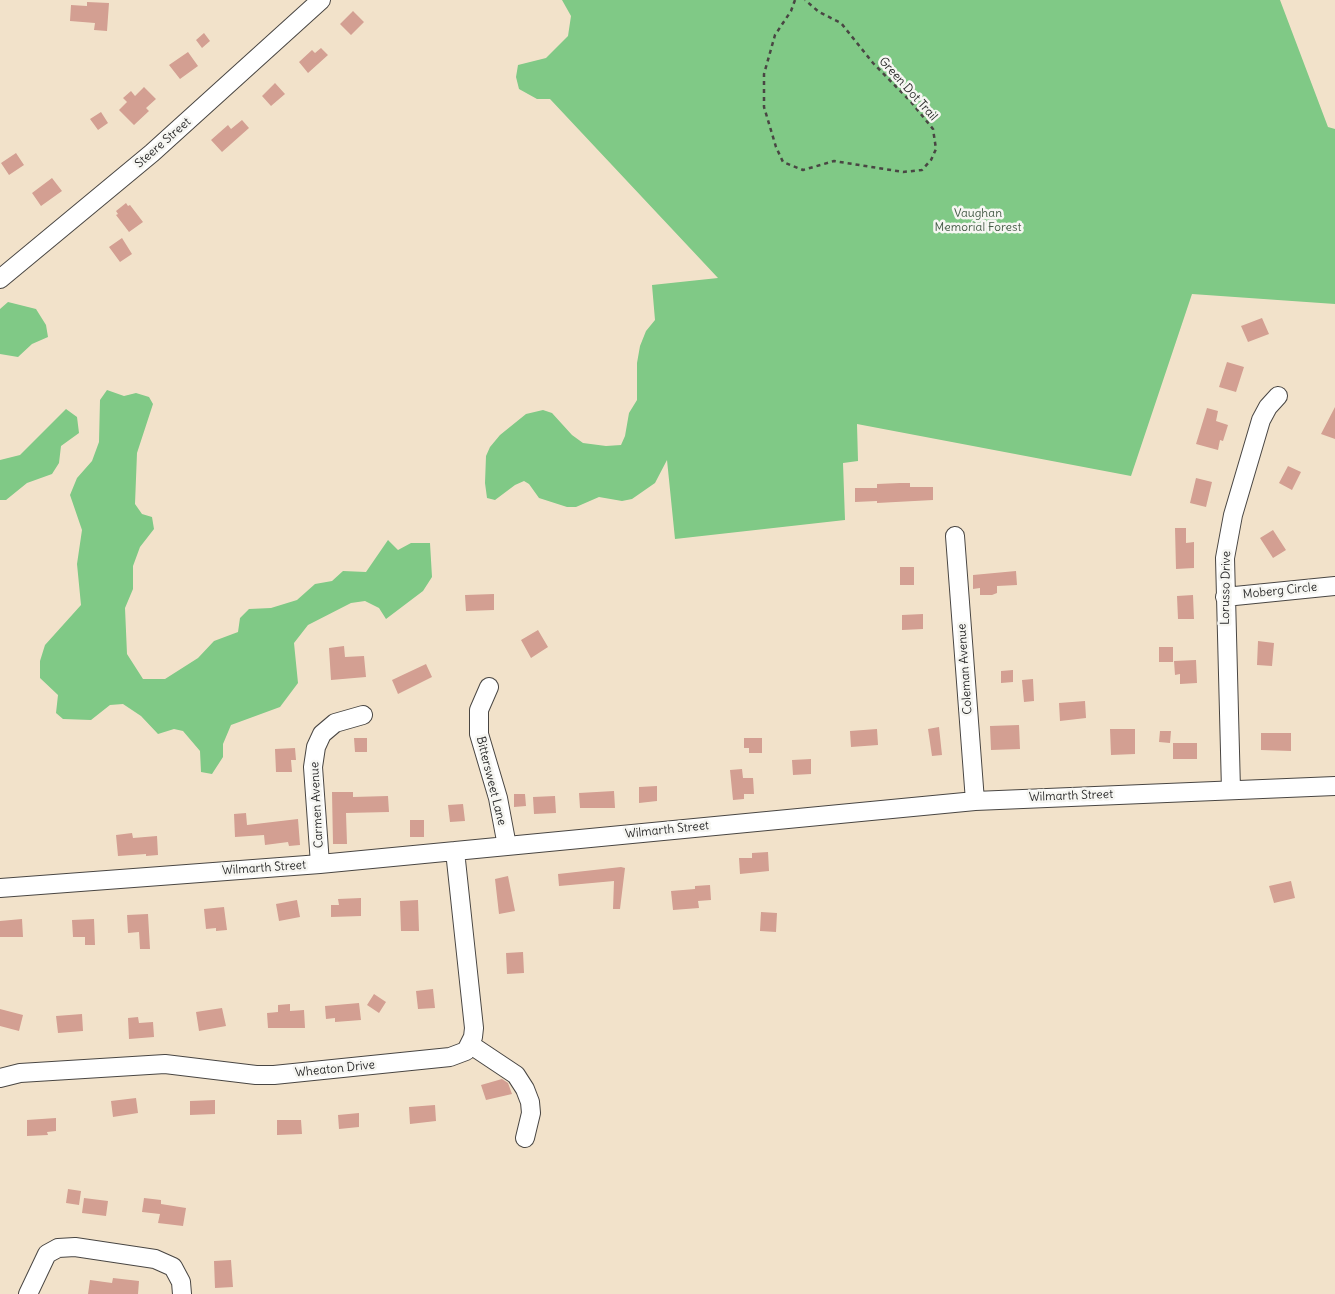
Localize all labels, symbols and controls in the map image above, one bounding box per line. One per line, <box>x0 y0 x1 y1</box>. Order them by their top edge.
street label: Green Dot Trail <box>876 54 940 124</box>
street label: Steere Street <box>132 115 194 171</box>
park label: Vaughan Memorial Forest <box>935 207 1021 235</box>
street label: Lorusso Drive <box>1218 551 1234 625</box>
street label: Moberg Circle <box>1242 580 1318 602</box>
street label: Coleman Avenue <box>955 623 975 715</box>
street label: Bittersweet Lane <box>473 735 509 827</box>
street label: Carmen Avenue <box>308 761 326 849</box>
street label: Wilmarth Street <box>1029 787 1113 805</box>
street label: Wilmarth Street <box>624 818 710 842</box>
street label: Wilmarth Street <box>221 858 307 878</box>
street label: Wheaton Drive <box>294 1058 376 1080</box>

